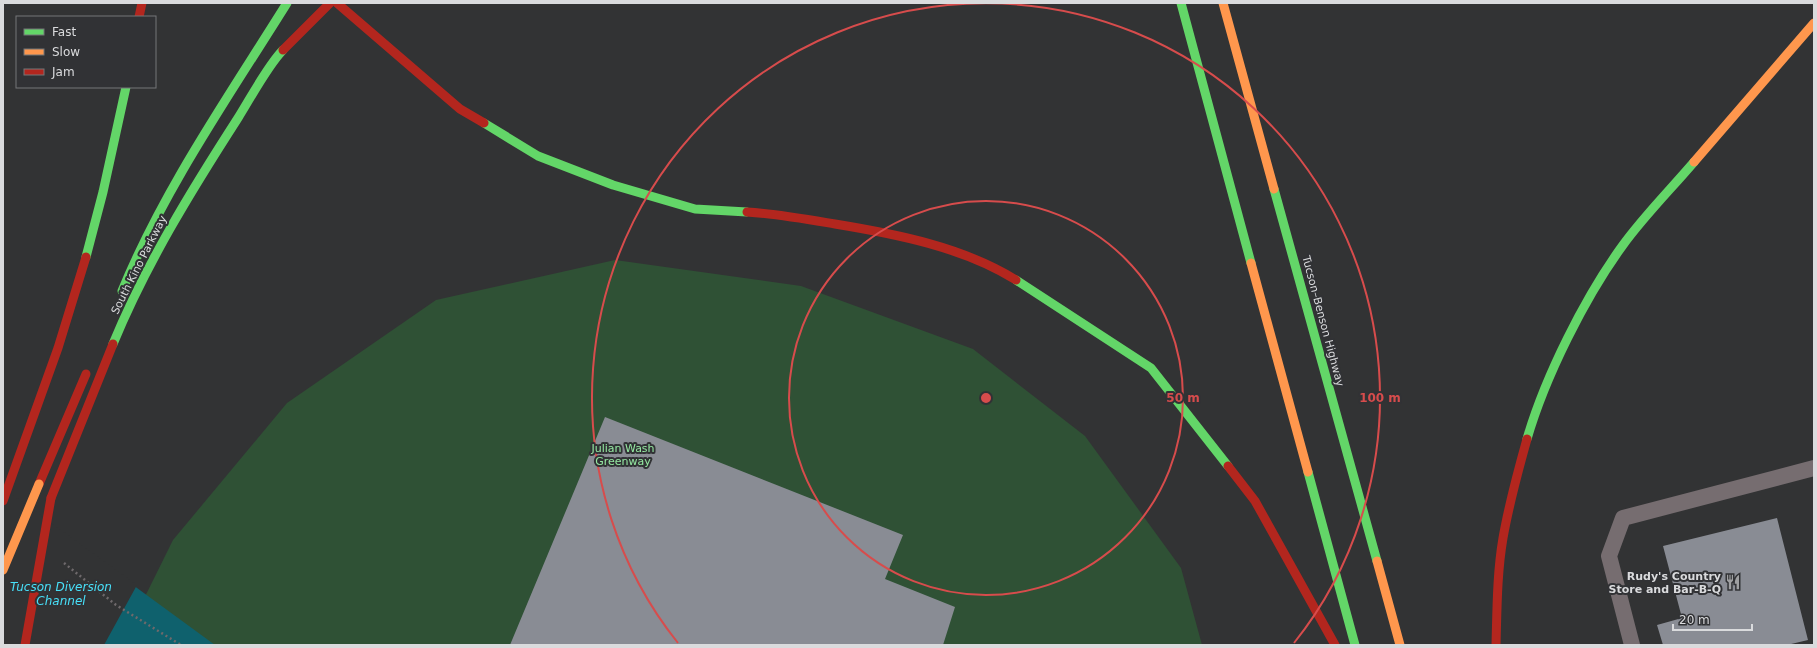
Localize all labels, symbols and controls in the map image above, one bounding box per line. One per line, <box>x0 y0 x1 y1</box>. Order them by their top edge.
legend <box>16 16 156 88</box>
text: Fast <box>52 25 76 39</box>
text: Slow <box>52 45 80 59</box>
text: Jam <box>51 65 75 79</box>
street label: South Kino Parkway <box>108 213 170 316</box>
street label: Tucson–Benson Highway <box>1299 253 1347 388</box>
centre of rings <box>979 391 993 405</box>
text: 50 m <box>1166 391 1200 405</box>
text: 100 m <box>1359 391 1401 405</box>
park label: Julian Wash Greenway <box>590 442 655 468</box>
place label: Rudy's Country Store and Bar-B-Q <box>1608 570 1721 596</box>
restaurant icon: Rudy's Country Store and Bar-B-Q <box>1724 573 1742 591</box>
water label: Tucson Diversion Channel <box>10 580 112 608</box>
scale bar <box>1673 606 1752 632</box>
text: 20 m <box>1679 613 1710 627</box>

